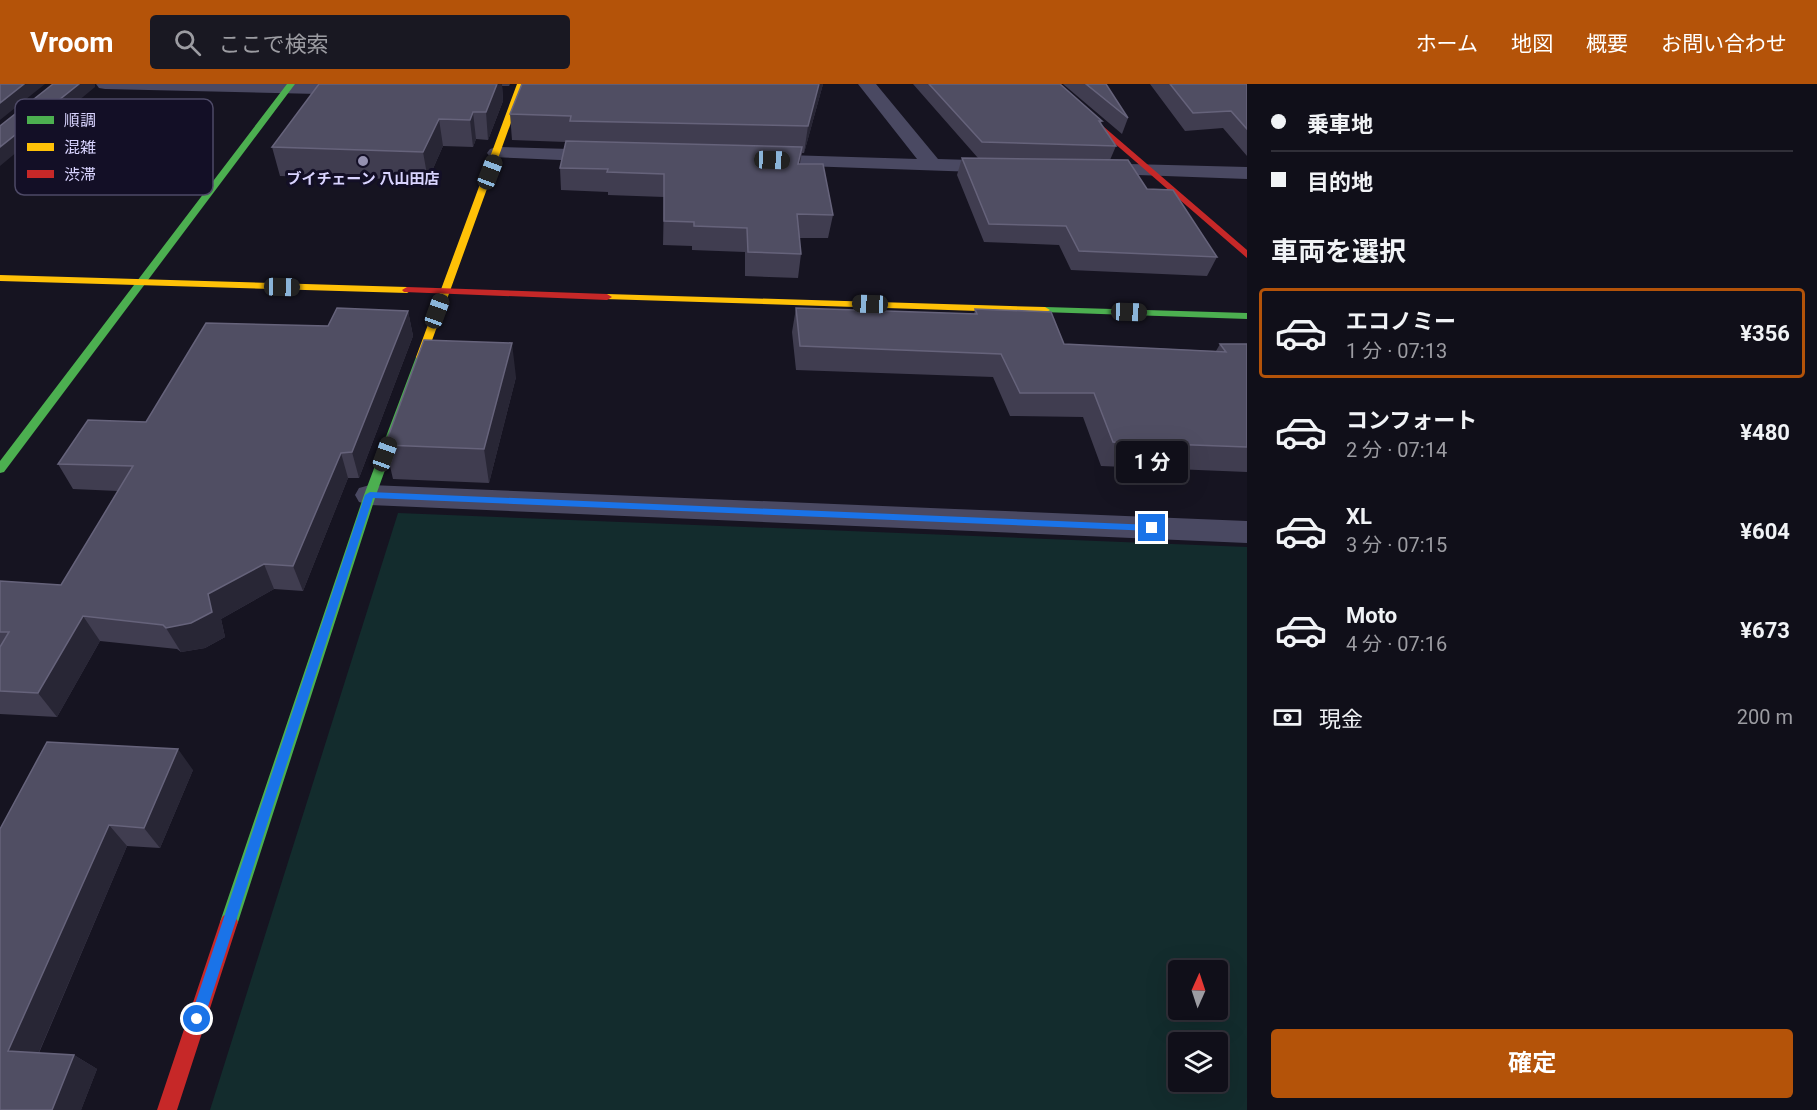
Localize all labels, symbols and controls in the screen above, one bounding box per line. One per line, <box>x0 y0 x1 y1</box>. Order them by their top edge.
search box <box>150 15 570 69</box>
text: Vroom <box>30 26 114 59</box>
icon: search <box>171 26 204 59</box>
text: ここで検索 <box>219 32 329 57</box>
text: ホーム <box>1416 32 1478 56</box>
text: 地図 <box>1511 32 1553 56</box>
text: 概要 <box>1586 32 1628 56</box>
text: お問い合わせ <box>1661 32 1787 56</box>
legend <box>15 99 213 195</box>
text: 順調 <box>64 111 96 130</box>
text: 乗車地 <box>1307 112 1373 137</box>
text: 混雑 <box>64 138 96 157</box>
car <box>754 150 790 170</box>
car <box>475 152 505 192</box>
marker: ブイチェーン 八山田店 <box>356 154 370 168</box>
text: 渋滞 <box>64 165 96 184</box>
place label: ブイチェーン 八山田店 <box>287 170 439 188</box>
text: 目的地 <box>1307 170 1373 195</box>
text: 車両を選択 <box>1271 236 1406 268</box>
car <box>264 278 300 296</box>
car <box>422 291 452 331</box>
car <box>852 294 888 314</box>
car <box>1111 302 1147 322</box>
icon: car <box>1274 306 1328 360</box>
text: エコノミー <box>1346 309 1456 334</box>
text: ¥356 <box>1740 321 1790 346</box>
text: 1 分 · 07:13 <box>1346 339 1447 363</box>
icon: car <box>1274 405 1328 459</box>
text: コンフォート <box>1346 408 1477 433</box>
text: ¥480 <box>1740 420 1790 445</box>
car <box>370 434 400 474</box>
text: 2 分 · 07:14 <box>1346 438 1447 462</box>
callout: 1 分 <box>1116 441 1188 483</box>
text: 1 分 <box>1134 450 1170 474</box>
icon: car <box>1274 504 1328 558</box>
text: XL <box>1346 504 1372 529</box>
route end <box>1138 514 1165 541</box>
text: ¥604 <box>1740 519 1790 544</box>
text: 3 分 · 07:15 <box>1346 533 1447 557</box>
icon: car <box>1274 603 1328 657</box>
text: Moto <box>1346 603 1397 628</box>
text: ¥673 <box>1740 618 1790 643</box>
text: 4 分 · 07:16 <box>1346 632 1447 656</box>
icon: cash <box>1271 701 1304 734</box>
text: 200 m <box>1737 705 1793 729</box>
text: 現金 <box>1319 707 1363 732</box>
north arrow <box>1168 960 1228 1020</box>
map controls <box>1168 960 1228 1092</box>
route start <box>183 1005 210 1032</box>
button: 確定 <box>1271 1029 1793 1098</box>
button: layers <box>1168 1032 1228 1092</box>

